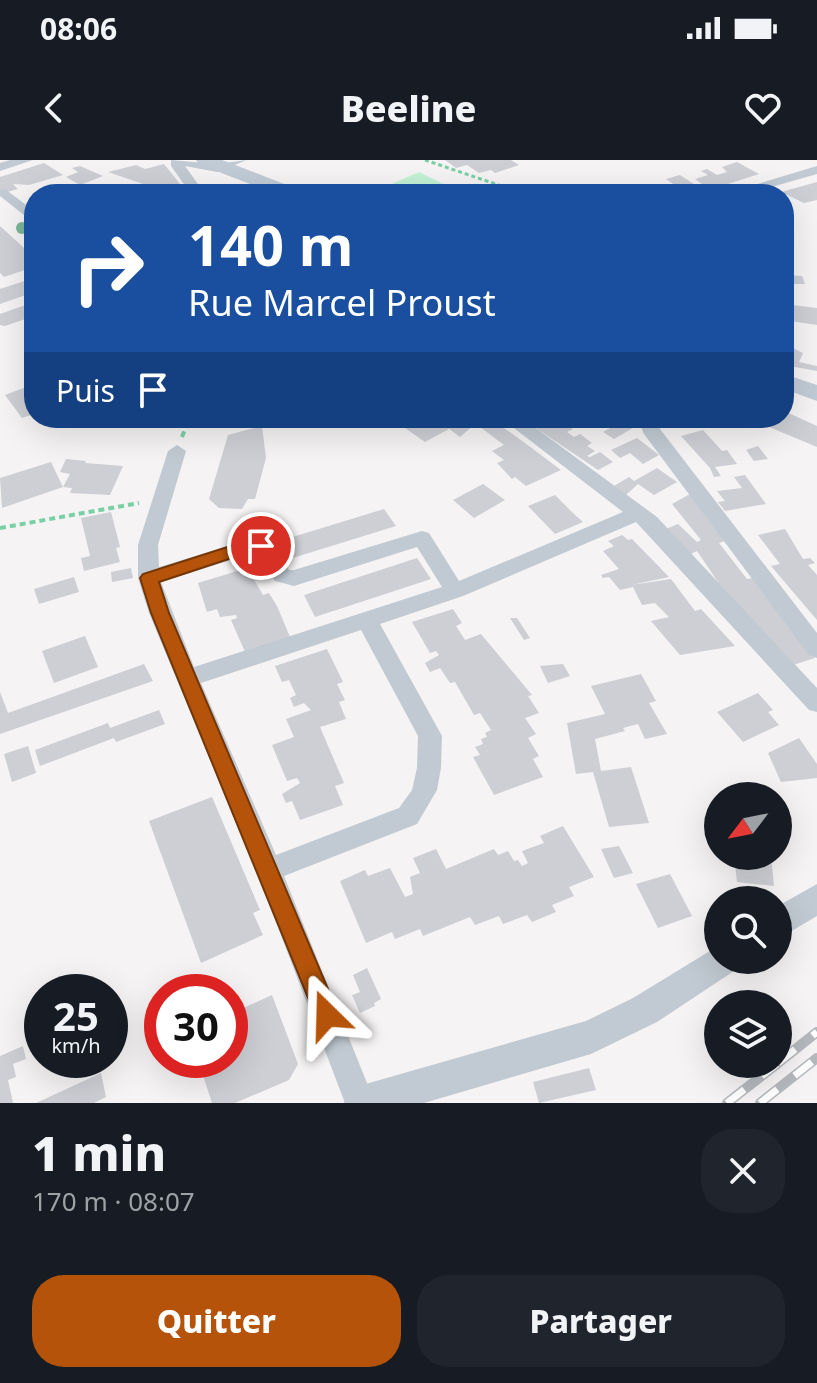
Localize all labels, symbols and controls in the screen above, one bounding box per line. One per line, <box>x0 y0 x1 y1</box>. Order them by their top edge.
text: 08:06 <box>40 8 117 49</box>
text: Beeline <box>341 84 476 133</box>
icon: back <box>32 86 76 130</box>
icon: heart <box>741 86 785 130</box>
text: 140 m <box>188 206 353 282</box>
icon: right <box>56 216 160 320</box>
text: Rue Marcel Proust <box>188 278 496 327</box>
icon: arrive <box>131 368 175 412</box>
text: Puis <box>56 370 115 411</box>
pin <box>227 512 295 580</box>
icon: arrive <box>239 524 283 568</box>
north arrow <box>704 782 792 870</box>
map controls <box>704 782 792 1078</box>
button: search <box>704 886 792 974</box>
position arrow <box>285 973 369 1057</box>
speed limit sign: 30 <box>144 974 248 1078</box>
text: 25 <box>53 988 99 1043</box>
button: layers <box>704 990 792 1078</box>
text: km/h <box>51 1032 101 1059</box>
text: 1 min <box>32 1120 166 1185</box>
button: close <box>701 1129 785 1213</box>
text: 170 m · 08:07 <box>32 1183 195 1219</box>
button: Quitter <box>32 1275 401 1367</box>
button: Partager <box>417 1275 785 1367</box>

